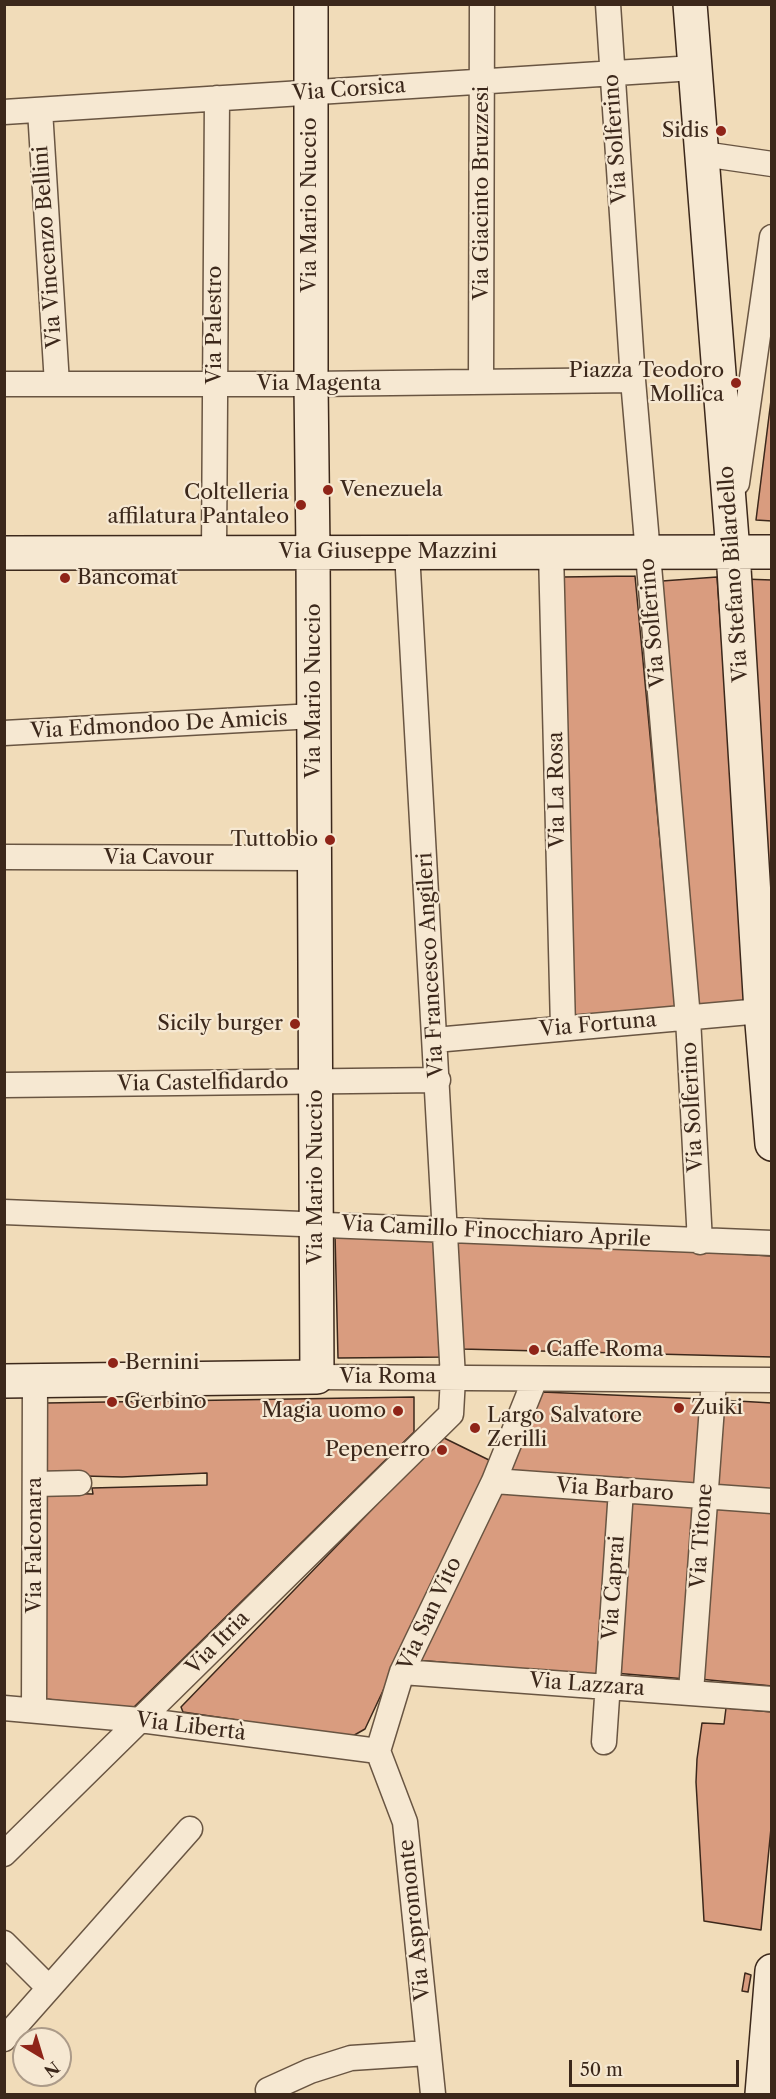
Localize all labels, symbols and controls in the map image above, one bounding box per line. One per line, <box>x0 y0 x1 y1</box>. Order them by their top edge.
street label: Via Corsica <box>291 73 407 107</box>
street label: Via Solferino <box>599 73 633 205</box>
street label: Via Giacinto Bruzzesi <box>469 86 495 300</box>
street label: Via Mario Nuccio <box>297 117 323 293</box>
place label: Sidis <box>662 118 709 144</box>
marker: Sidis <box>714 124 728 138</box>
street label: Via Vincenzo Bellini <box>28 145 68 349</box>
street label: Via Palestro <box>202 266 228 384</box>
place label: Piazza Teodoro Mollica <box>569 358 724 408</box>
street label: Via Magenta <box>257 371 381 397</box>
marker: Piazza Teodoro Mollica <box>729 376 743 390</box>
street label: Via Stefano Bilardello <box>714 465 754 683</box>
place label: Venezuela <box>340 477 443 503</box>
place label: Coltelleria affilatura Pantaleo <box>107 480 289 530</box>
marker: Venezuela <box>321 483 335 497</box>
marker: Coltelleria affilatura Pantaleo <box>294 498 308 512</box>
street label: Via Giuseppe Mazzini <box>279 539 497 565</box>
street label: Via Solferino <box>635 557 671 689</box>
place label: Bancomat <box>77 565 178 591</box>
marker: Bancomat <box>58 571 72 585</box>
street label: Via Mario Nuccio <box>301 603 327 779</box>
street label: Via Edmondoo De Amicis <box>30 706 288 744</box>
street label: Via La Rosa <box>543 731 571 849</box>
place label: Tuttobio <box>230 827 318 853</box>
marker: Tuttobio <box>323 833 337 847</box>
street label: Via Cavour <box>104 845 214 871</box>
street label: Via Francesco Angileri <box>413 852 449 1078</box>
street label: Via Fortuna <box>538 1007 658 1043</box>
place label: Sicily burger <box>157 1011 283 1037</box>
marker: Sicily burger <box>288 1017 302 1031</box>
street label: Via Solferino <box>677 1041 709 1173</box>
street label: Via Castelfidardo <box>117 1069 289 1097</box>
street label: Via Mario Nuccio <box>303 1089 329 1265</box>
street label: Via Camillo Finocchiaro Aprile <box>341 1211 651 1253</box>
place label: Caffe Roma <box>546 1337 664 1363</box>
marker: Caffe Roma <box>527 1343 541 1357</box>
place label: Bernini <box>125 1350 199 1376</box>
marker: Bernini <box>106 1356 120 1370</box>
street label: Via Roma <box>340 1364 436 1390</box>
place label: Gerbino <box>124 1389 207 1415</box>
marker: Gerbino <box>105 1395 119 1409</box>
place label: Zuiki <box>691 1395 743 1421</box>
place label: Magia uomo <box>262 1398 386 1424</box>
marker: Zuiki <box>672 1401 686 1415</box>
place label: Largo Salvatore Zerilli <box>487 1403 642 1453</box>
marker: Magia uomo <box>391 1404 405 1418</box>
marker: Largo Salvatore Zerilli <box>468 1421 482 1435</box>
place label: Pepenerro <box>325 1437 430 1463</box>
marker: Pepenerro <box>435 1443 449 1457</box>
street label: Via Barbaro <box>555 1473 675 1507</box>
street label: Via Falconara <box>22 1477 48 1613</box>
street label: Via Titone <box>686 1483 718 1589</box>
street label: Via Caprai <box>598 1535 630 1641</box>
street label: Via San Vito <box>393 1553 467 1675</box>
street label: Via Itria <box>181 1606 255 1680</box>
street label: Via Lazzara <box>528 1668 646 1702</box>
street label: Via Libertà <box>135 1708 247 1746</box>
street label: Via Aspromonte <box>394 1838 436 2002</box>
north arrow <box>12 2027 72 2087</box>
scale bar <box>572 2048 742 2086</box>
text: N <box>40 2057 63 2082</box>
text: 50 m <box>580 2059 623 2081</box>

